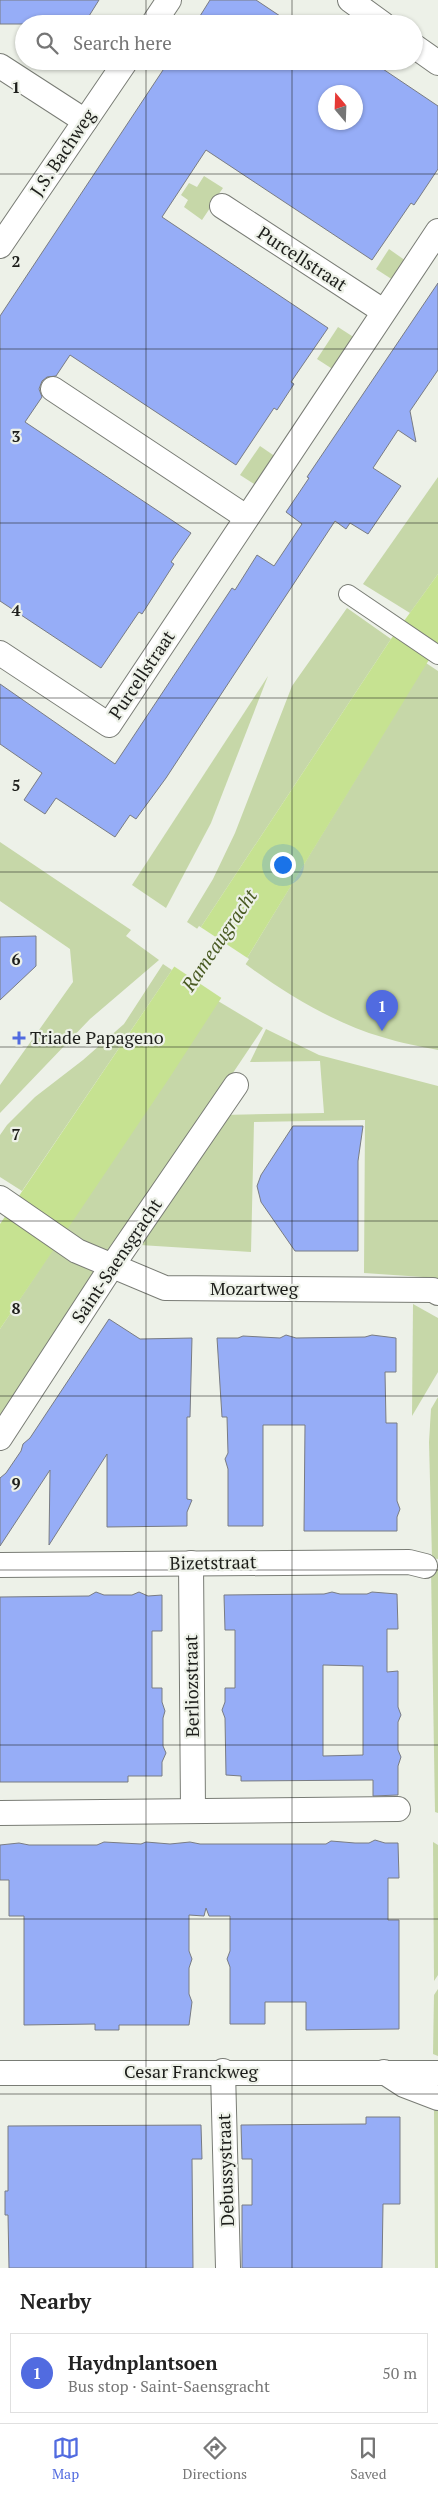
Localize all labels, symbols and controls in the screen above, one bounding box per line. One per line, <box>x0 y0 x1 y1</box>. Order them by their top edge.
search box <box>15 15 423 70</box>
icon: search <box>33 29 61 57</box>
text: Search here <box>73 30 172 55</box>
text: 1 <box>11 76 21 98</box>
north arrow <box>318 85 363 130</box>
street label: J.S. Bachweg <box>24 104 100 201</box>
street label: Purcellstraat <box>253 220 352 296</box>
text: 2 <box>11 250 21 272</box>
text: 3 <box>11 425 21 447</box>
text: 4 <box>11 599 21 621</box>
street label: Purcellstraat <box>103 625 180 723</box>
text: 5 <box>11 774 21 796</box>
your location <box>270 852 296 878</box>
water label: Rameaugracht <box>175 883 262 996</box>
text: 6 <box>11 948 21 970</box>
pin: 1 <box>366 990 398 1031</box>
place label: Triade Papageno <box>30 1025 164 1049</box>
marker: Triade Papageno <box>12 1031 26 1045</box>
text: 7 <box>11 1123 21 1145</box>
street label: Saint-Saensgracht <box>65 1193 167 1328</box>
street label: Mozartweg <box>210 1276 299 1300</box>
text: 8 <box>11 1297 21 1319</box>
text: 9 <box>11 1472 21 1494</box>
street label: Bizetstraat <box>169 1549 257 1575</box>
street label: Berliozstraat <box>178 1634 204 1738</box>
street label: Cesar Franckweg <box>124 2059 259 2083</box>
street label: Debussystraat <box>211 2113 239 2227</box>
text: Nearby <box>20 2287 91 2315</box>
text: Haydnplantsoen <box>68 2350 217 2375</box>
text: 1 <box>32 2362 42 2384</box>
text: 50 m <box>382 2362 417 2384</box>
text: Bus stop · Saint-Saensgracht <box>68 2375 270 2397</box>
tab: Map <box>52 2434 80 2483</box>
tab: Directions <box>183 2434 247 2483</box>
tab: Saved <box>350 2434 386 2483</box>

